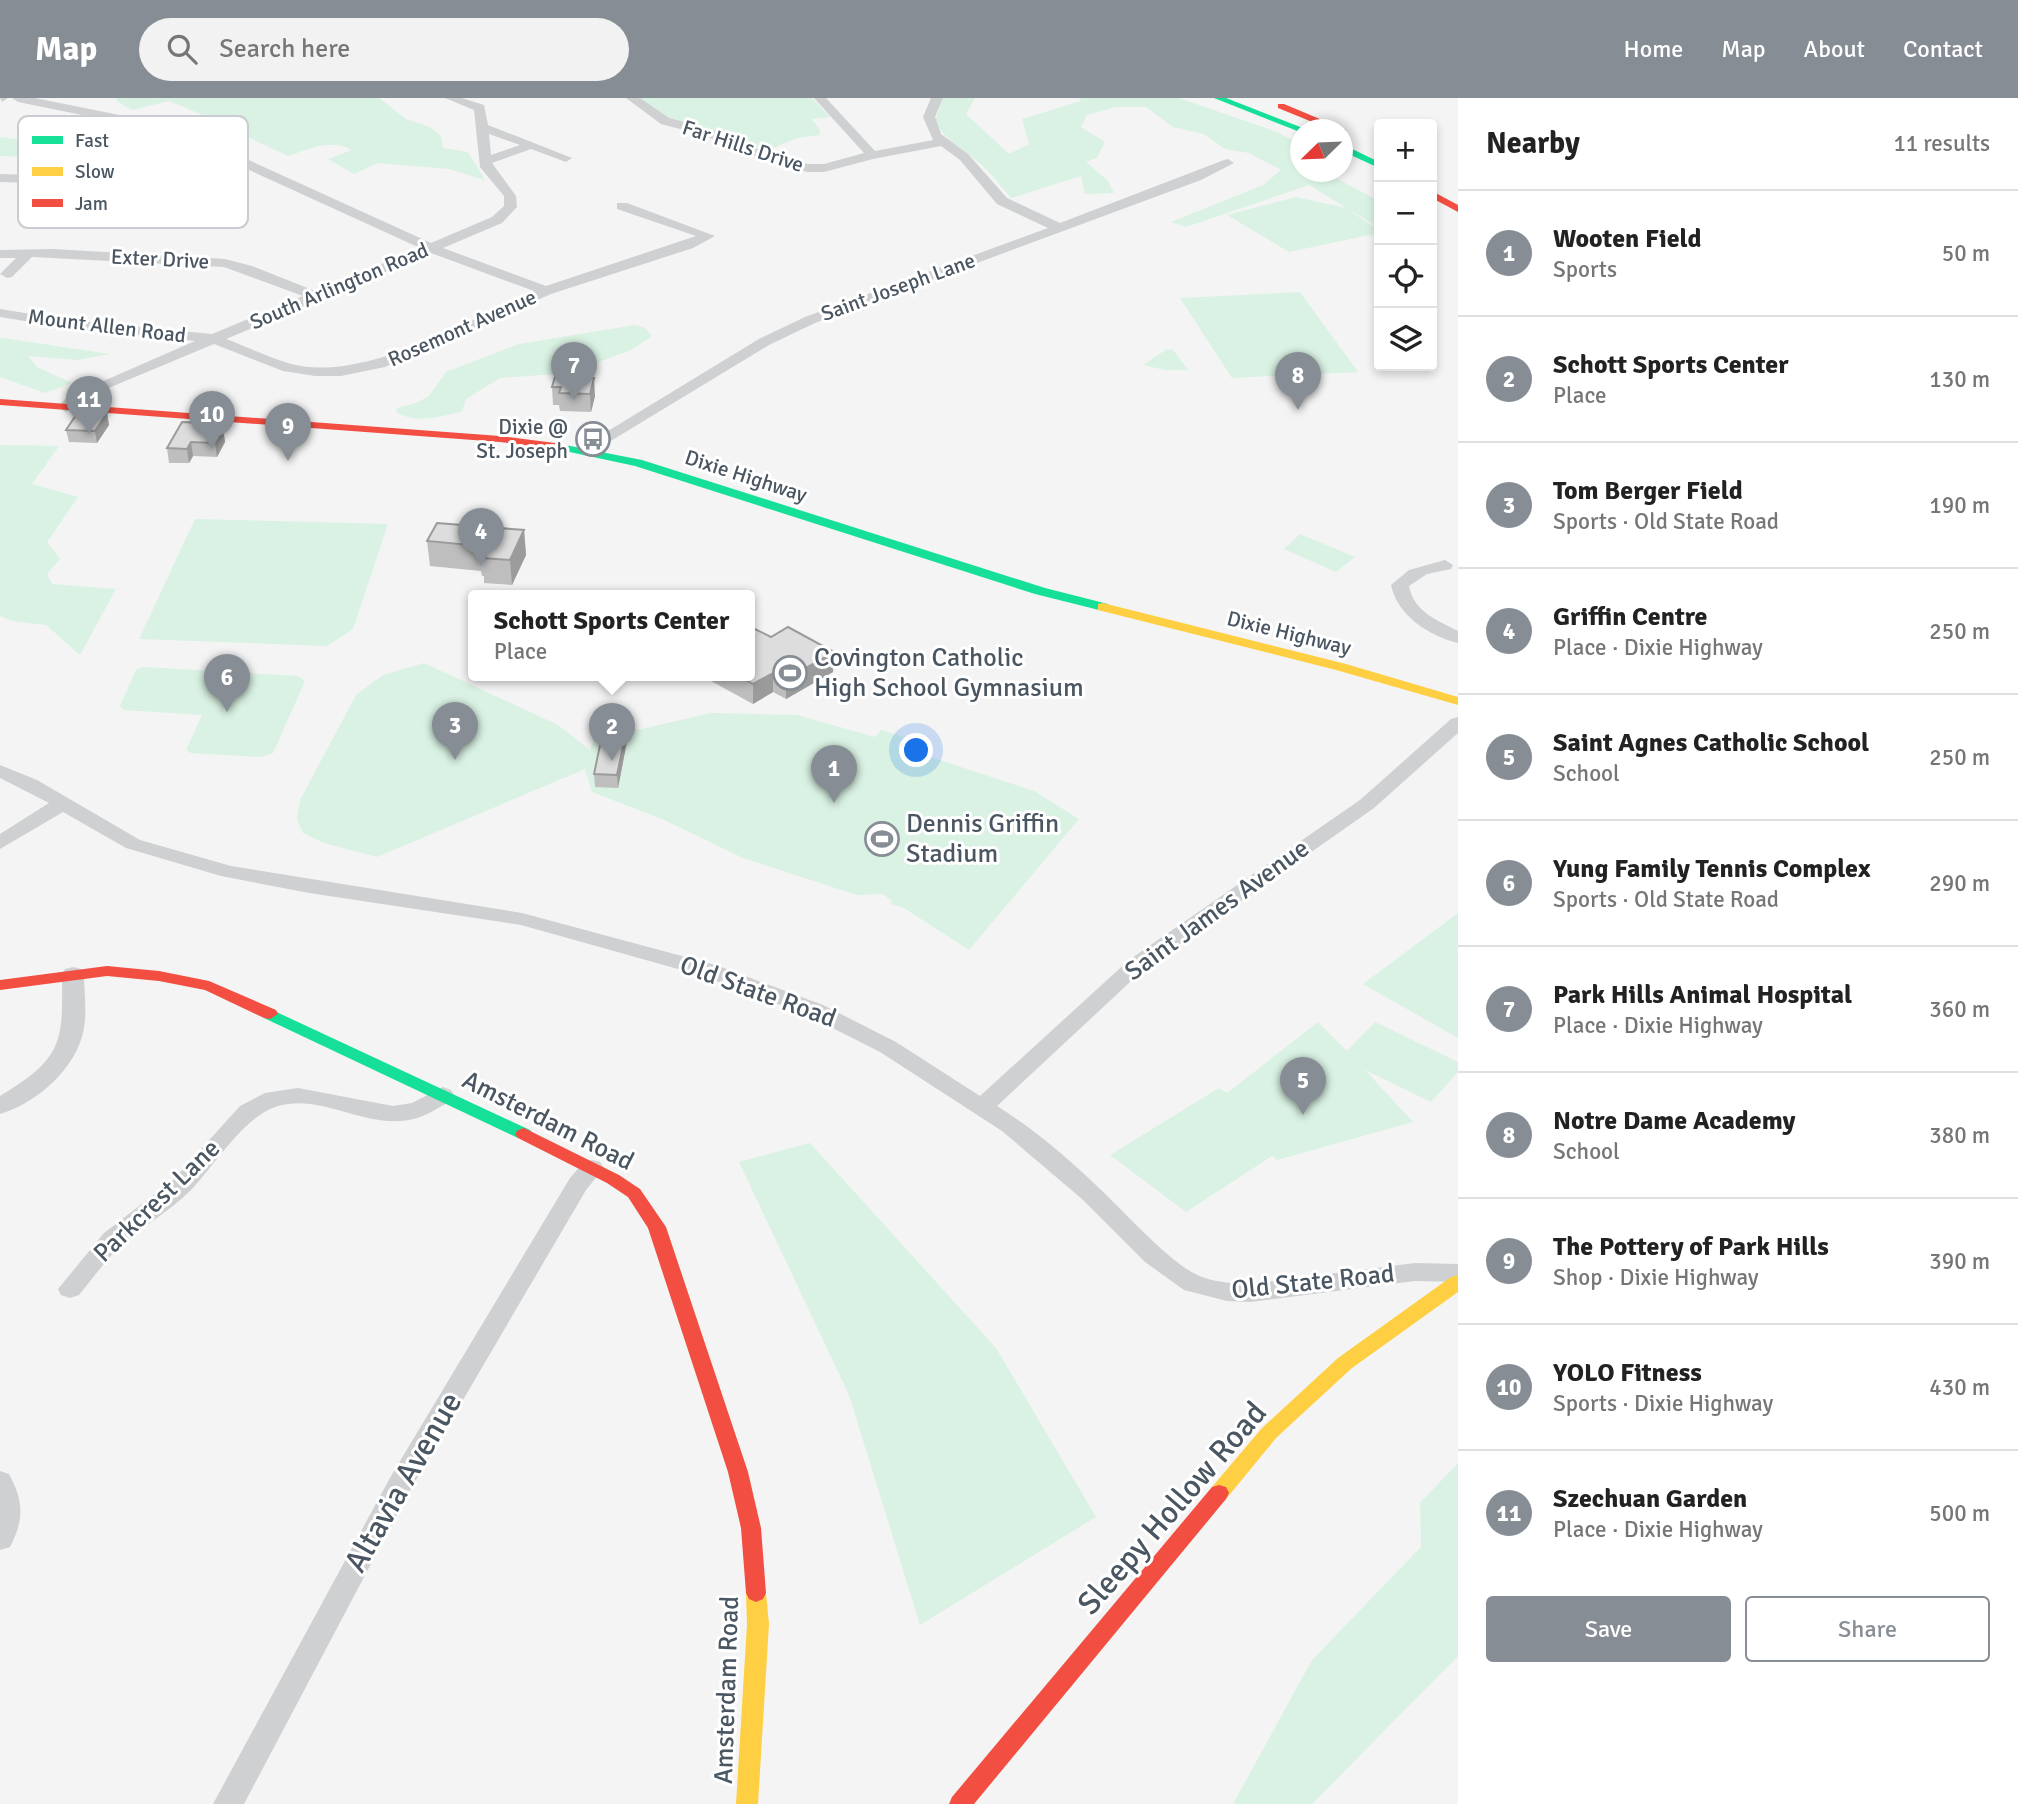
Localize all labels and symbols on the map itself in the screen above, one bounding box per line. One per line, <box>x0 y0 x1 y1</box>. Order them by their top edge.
street label: Far Hills Drive <box>679 114 807 178</box>
legend <box>18 116 248 228</box>
north arrow <box>1290 119 1353 182</box>
text: Fast <box>75 129 109 153</box>
text: Slow <box>75 160 115 184</box>
text: Jam <box>75 192 108 216</box>
street label: South Arlington Road <box>246 237 432 335</box>
street label: Exter Drive <box>110 243 210 275</box>
street label: Saint Joseph Lane <box>817 247 979 327</box>
street label: Rosemont Avenue <box>384 284 540 372</box>
street label: Mount Allen Road <box>27 303 187 349</box>
pin: 7 <box>551 342 597 400</box>
pin: 8 <box>1275 352 1321 410</box>
pin: 11 <box>66 376 112 434</box>
pin: 10 <box>189 391 235 449</box>
pin: 9 <box>265 403 311 461</box>
place label: Dixie @ St. Joseph <box>476 414 568 464</box>
bus stop icon: Dixie @ St. Joseph <box>574 420 612 458</box>
street label: Dixie Highway <box>682 444 811 508</box>
pin: 4 <box>458 508 504 566</box>
street label: Dixie Highway <box>1224 605 1354 661</box>
place label: Covington Catholic High School Gymnasium <box>814 642 1084 704</box>
pin: 6 <box>204 654 250 712</box>
sports icon: Covington Catholic High School Gymnasium <box>771 654 809 692</box>
pin: 3 <box>432 702 478 760</box>
pin: 2 <box>589 703 635 761</box>
your location <box>899 733 933 767</box>
pin: 1 <box>811 745 857 803</box>
place label: Dennis Griffin Stadium <box>906 808 1059 870</box>
sports icon: Dennis Griffin Stadium <box>863 820 901 858</box>
street label: Saint James Avenue <box>1119 832 1315 988</box>
street label: Old State Road <box>676 949 840 1035</box>
pin: 5 <box>1280 1057 1326 1115</box>
street label: Amsterdam Road <box>457 1064 639 1178</box>
street label: Parkcrest Lane <box>87 1133 227 1269</box>
street label: Old State Road <box>1230 1258 1396 1306</box>
street label: Altavia Avenue <box>336 1385 470 1579</box>
street label: Sleepy Hollow Road <box>1069 1394 1275 1622</box>
street label: Amsterdam Road <box>708 1595 746 1785</box>

